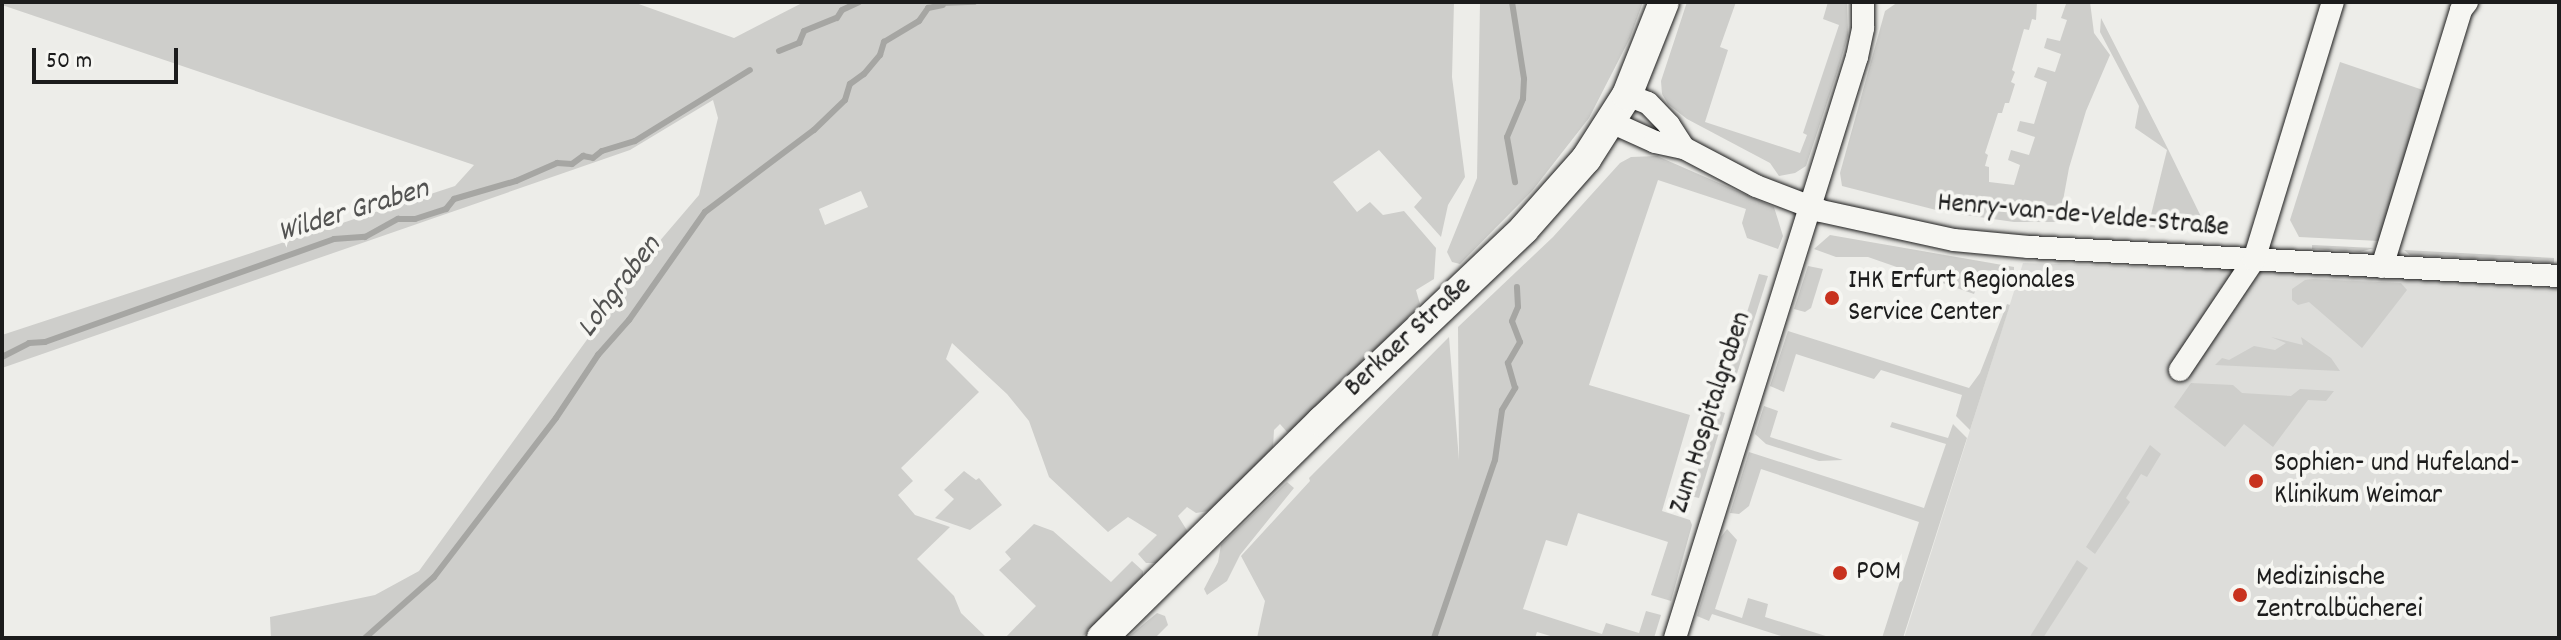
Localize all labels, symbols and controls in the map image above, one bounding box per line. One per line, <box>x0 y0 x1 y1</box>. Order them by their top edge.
scale bar <box>36 32 182 82</box>
text: 50 m <box>46 45 92 79</box>
water label: Wilder Graben <box>274 173 434 253</box>
street label: Henry-van-de-Velde-Straße <box>1936 188 2230 246</box>
water label: Lohgraben <box>571 230 671 346</box>
place label: IHK Erfurt Regionales Service Center <box>1848 265 2075 331</box>
street label: Berkaer Straße <box>1338 271 1480 405</box>
marker: IHK Erfurt Regionales Service Center <box>1823 289 1841 307</box>
street label: Zum Hospitalgraben <box>1664 308 1760 518</box>
place label: Sophien- und Hufeland- Klinikum Weimar <box>2274 448 2519 514</box>
marker: Sophien- und Hufeland- Klinikum Weimar <box>2245 470 2267 492</box>
place label: POM <box>1856 556 1901 590</box>
place label: Medizinische Zentralbücherei <box>2256 562 2423 628</box>
marker: POM <box>1831 564 1849 582</box>
marker: Medizinische Zentralbücherei <box>2231 586 2249 604</box>

